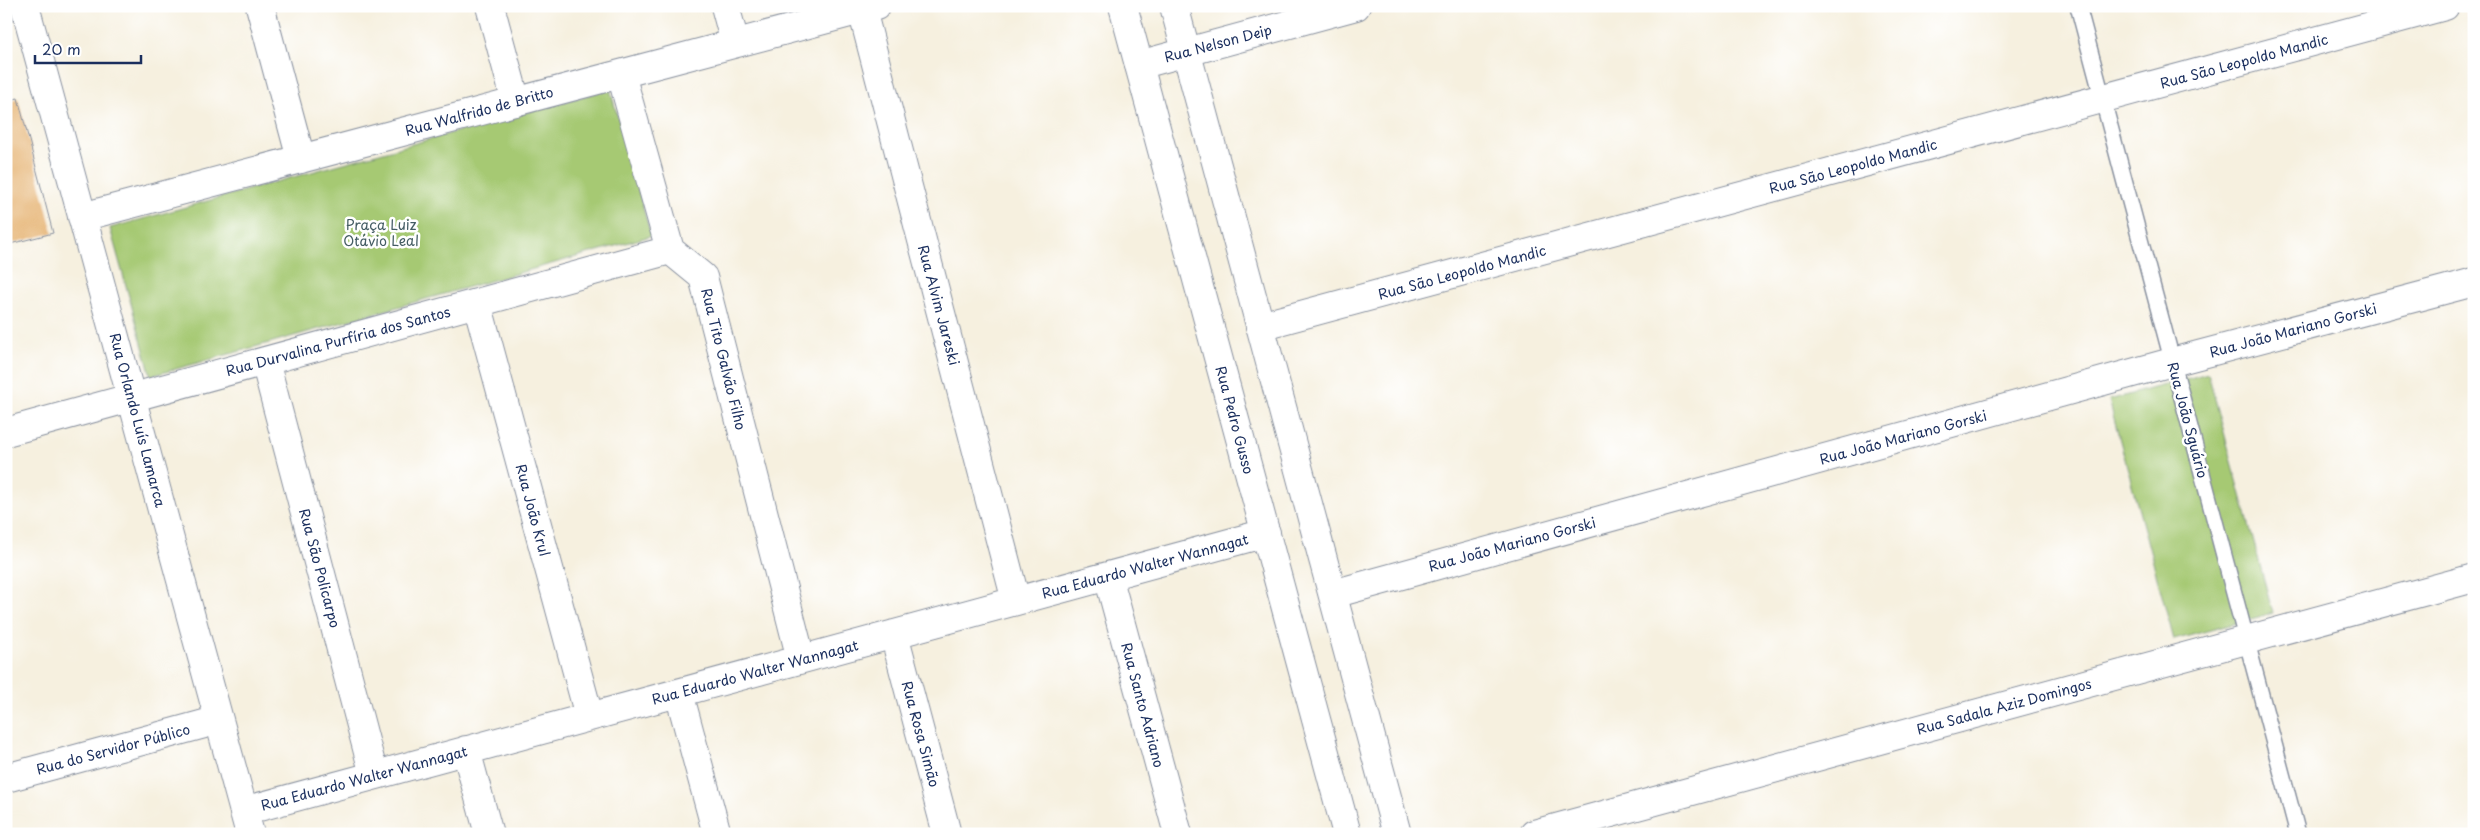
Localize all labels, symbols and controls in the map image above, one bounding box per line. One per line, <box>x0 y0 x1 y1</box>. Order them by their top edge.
street label: Rua Nelson Deip <box>1162 19 1274 67</box>
street label: Rua São Leopoldo Mandic <box>2158 28 2330 94</box>
scale bar <box>35 32 141 64</box>
text: 20 m <box>42 37 81 60</box>
street label: Rua Walfrido de Britto <box>402 81 556 141</box>
street label: Rua São Leopoldo Mandic <box>1767 133 1939 199</box>
park label: Praça Luiz Otávio Leal <box>343 214 419 251</box>
street label: Rua São Leopoldo Mandic <box>1376 239 1548 305</box>
street label: Rua Alvim Jareski <box>913 243 965 368</box>
street label: Rua Tito Galvão Filho <box>696 286 752 432</box>
street label: Rua João Mariano Gorski <box>2207 298 2379 362</box>
street label: Rua Durvalina Purfíria dos Santos <box>223 301 453 381</box>
street label: Rua Orlando Luís Lamarca <box>105 330 172 510</box>
street label: Rua João Sguário <box>2162 360 2214 481</box>
street label: Rua Pedro Gusso <box>1210 364 1260 477</box>
street label: Rua João Mariano Gorski <box>1817 405 1989 469</box>
street label: Rua João Krul <box>511 462 555 558</box>
street label: Rua São Policarpo <box>294 506 346 630</box>
street label: Rua João Mariano Gorski <box>1426 512 1598 576</box>
street label: Rua Eduardo Walter Wannagat <box>1039 528 1251 604</box>
street label: Rua Eduardo Walter Wannagat <box>649 634 861 710</box>
street label: Rua Santo Adriano <box>1116 640 1170 770</box>
street label: Rua Sadala Aziz Domingos <box>1914 673 2094 739</box>
street label: Rua Rosa Simão <box>897 679 945 790</box>
street label: Rua do Servidor Público <box>34 718 192 780</box>
street label: Rua Eduardo Walter Wannagat <box>258 740 470 816</box>

